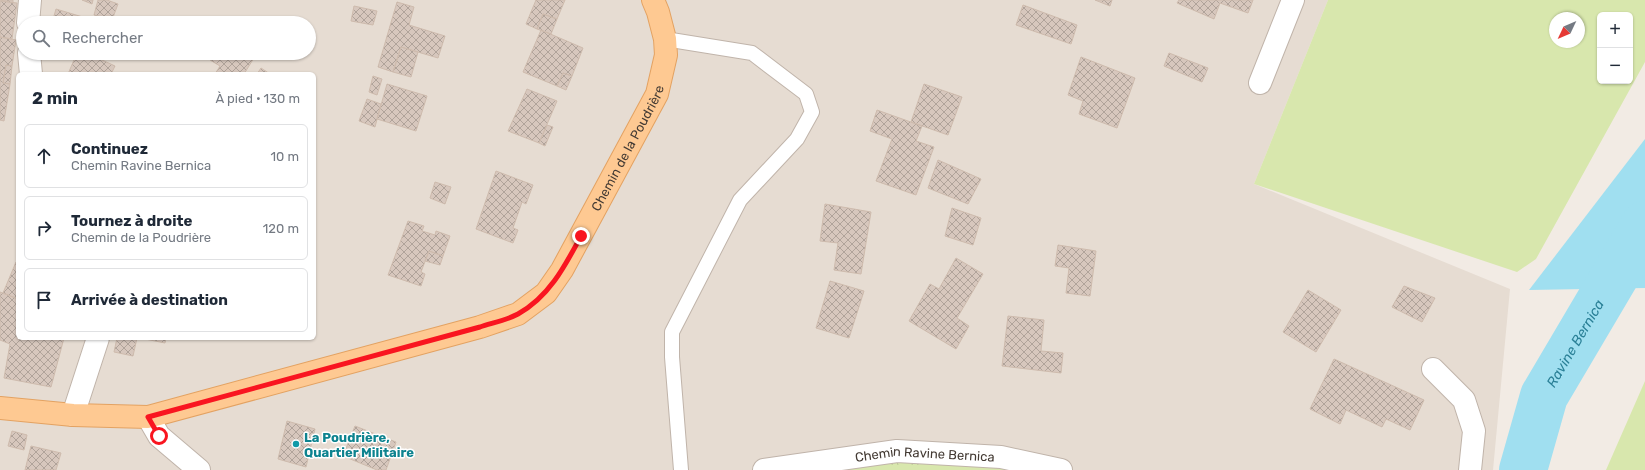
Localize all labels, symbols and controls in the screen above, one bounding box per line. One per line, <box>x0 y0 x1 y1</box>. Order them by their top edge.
north arrow <box>1549 12 1585 48</box>
map controls <box>1597 12 1633 84</box>
button: + <box>1597 12 1633 48</box>
search box <box>16 16 316 60</box>
icon: search <box>30 27 52 49</box>
text: Rechercher <box>62 29 143 47</box>
button: − <box>1597 48 1633 84</box>
street label: Chemin de la Poudrière <box>588 84 666 213</box>
text: 2 min <box>32 88 78 108</box>
text: À pied · 130 m <box>216 91 300 106</box>
text: Continuez <box>71 140 148 158</box>
icon: ahead <box>33 145 55 167</box>
text: 10 m <box>270 149 299 164</box>
text: Chemin Ravine Bernica <box>71 158 211 173</box>
text: Tournez à droite <box>71 212 192 230</box>
icon: right <box>33 217 55 239</box>
text: 120 m <box>263 221 299 236</box>
route end <box>572 227 590 245</box>
text: Chemin de la Poudrière <box>71 230 211 245</box>
icon: arrive <box>33 289 55 311</box>
text: Arrivée à destination <box>71 291 228 309</box>
water label: Ravine Bernica <box>1543 297 1607 390</box>
route start <box>150 427 168 445</box>
place label: La Poudrière, Quartier Militaire <box>304 430 414 460</box>
marker: La Poudrière, Quartier Militaire <box>291 439 301 449</box>
street label: Chemin Ravine Bernica <box>854 443 995 464</box>

